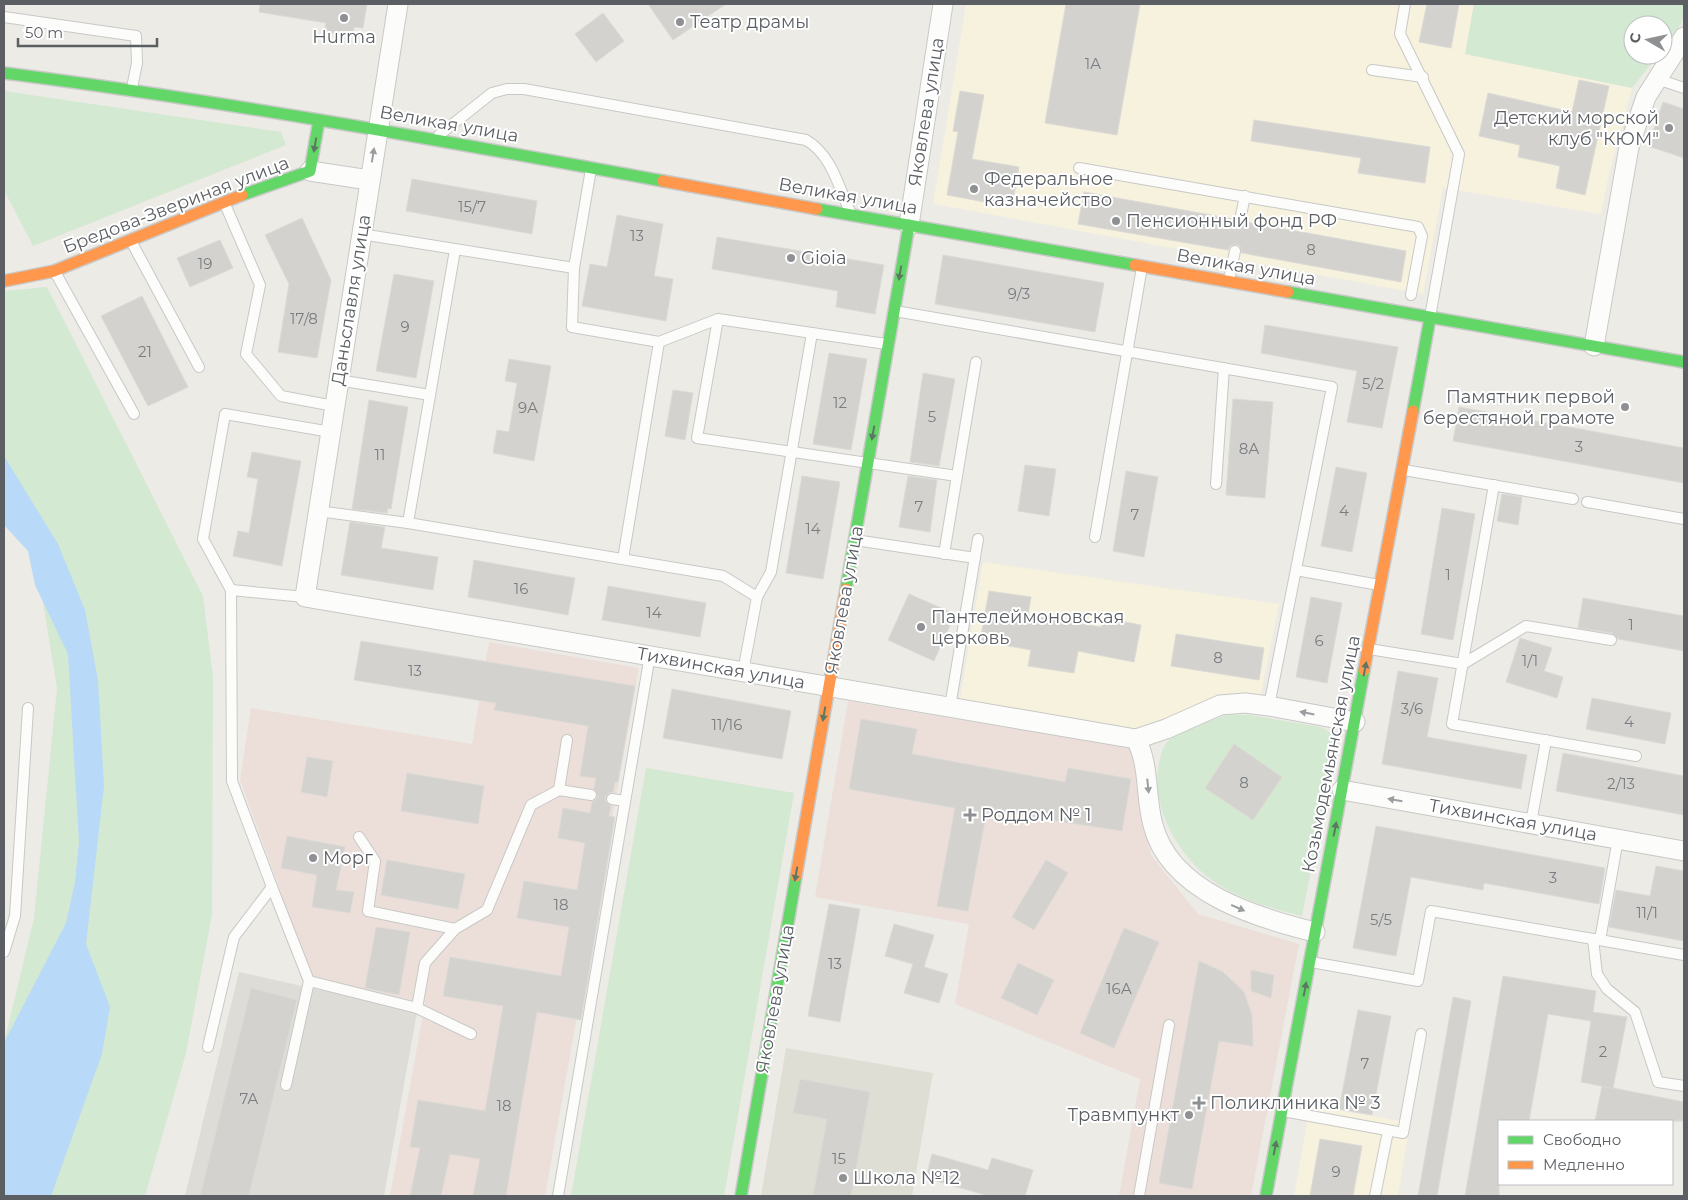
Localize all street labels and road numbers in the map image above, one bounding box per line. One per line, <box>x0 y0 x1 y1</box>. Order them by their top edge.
street label: Яковлева улица <box>903 36 949 188</box>
street label: Великая улица <box>378 101 520 147</box>
street label: Бредова-Звериная улица <box>60 152 292 258</box>
street label: Великая улица <box>777 173 919 219</box>
street label: Даньславля улица <box>327 213 375 387</box>
street label: Великая улица <box>1175 244 1317 290</box>
street label: Яковлева улица <box>820 524 868 676</box>
street label: Козьмодемьянская улица <box>1297 634 1365 874</box>
street label: Тихвинская улица <box>635 642 807 694</box>
street label: Тихвинская улица <box>1427 794 1599 846</box>
street label: Яковлева улица <box>751 923 799 1075</box>

